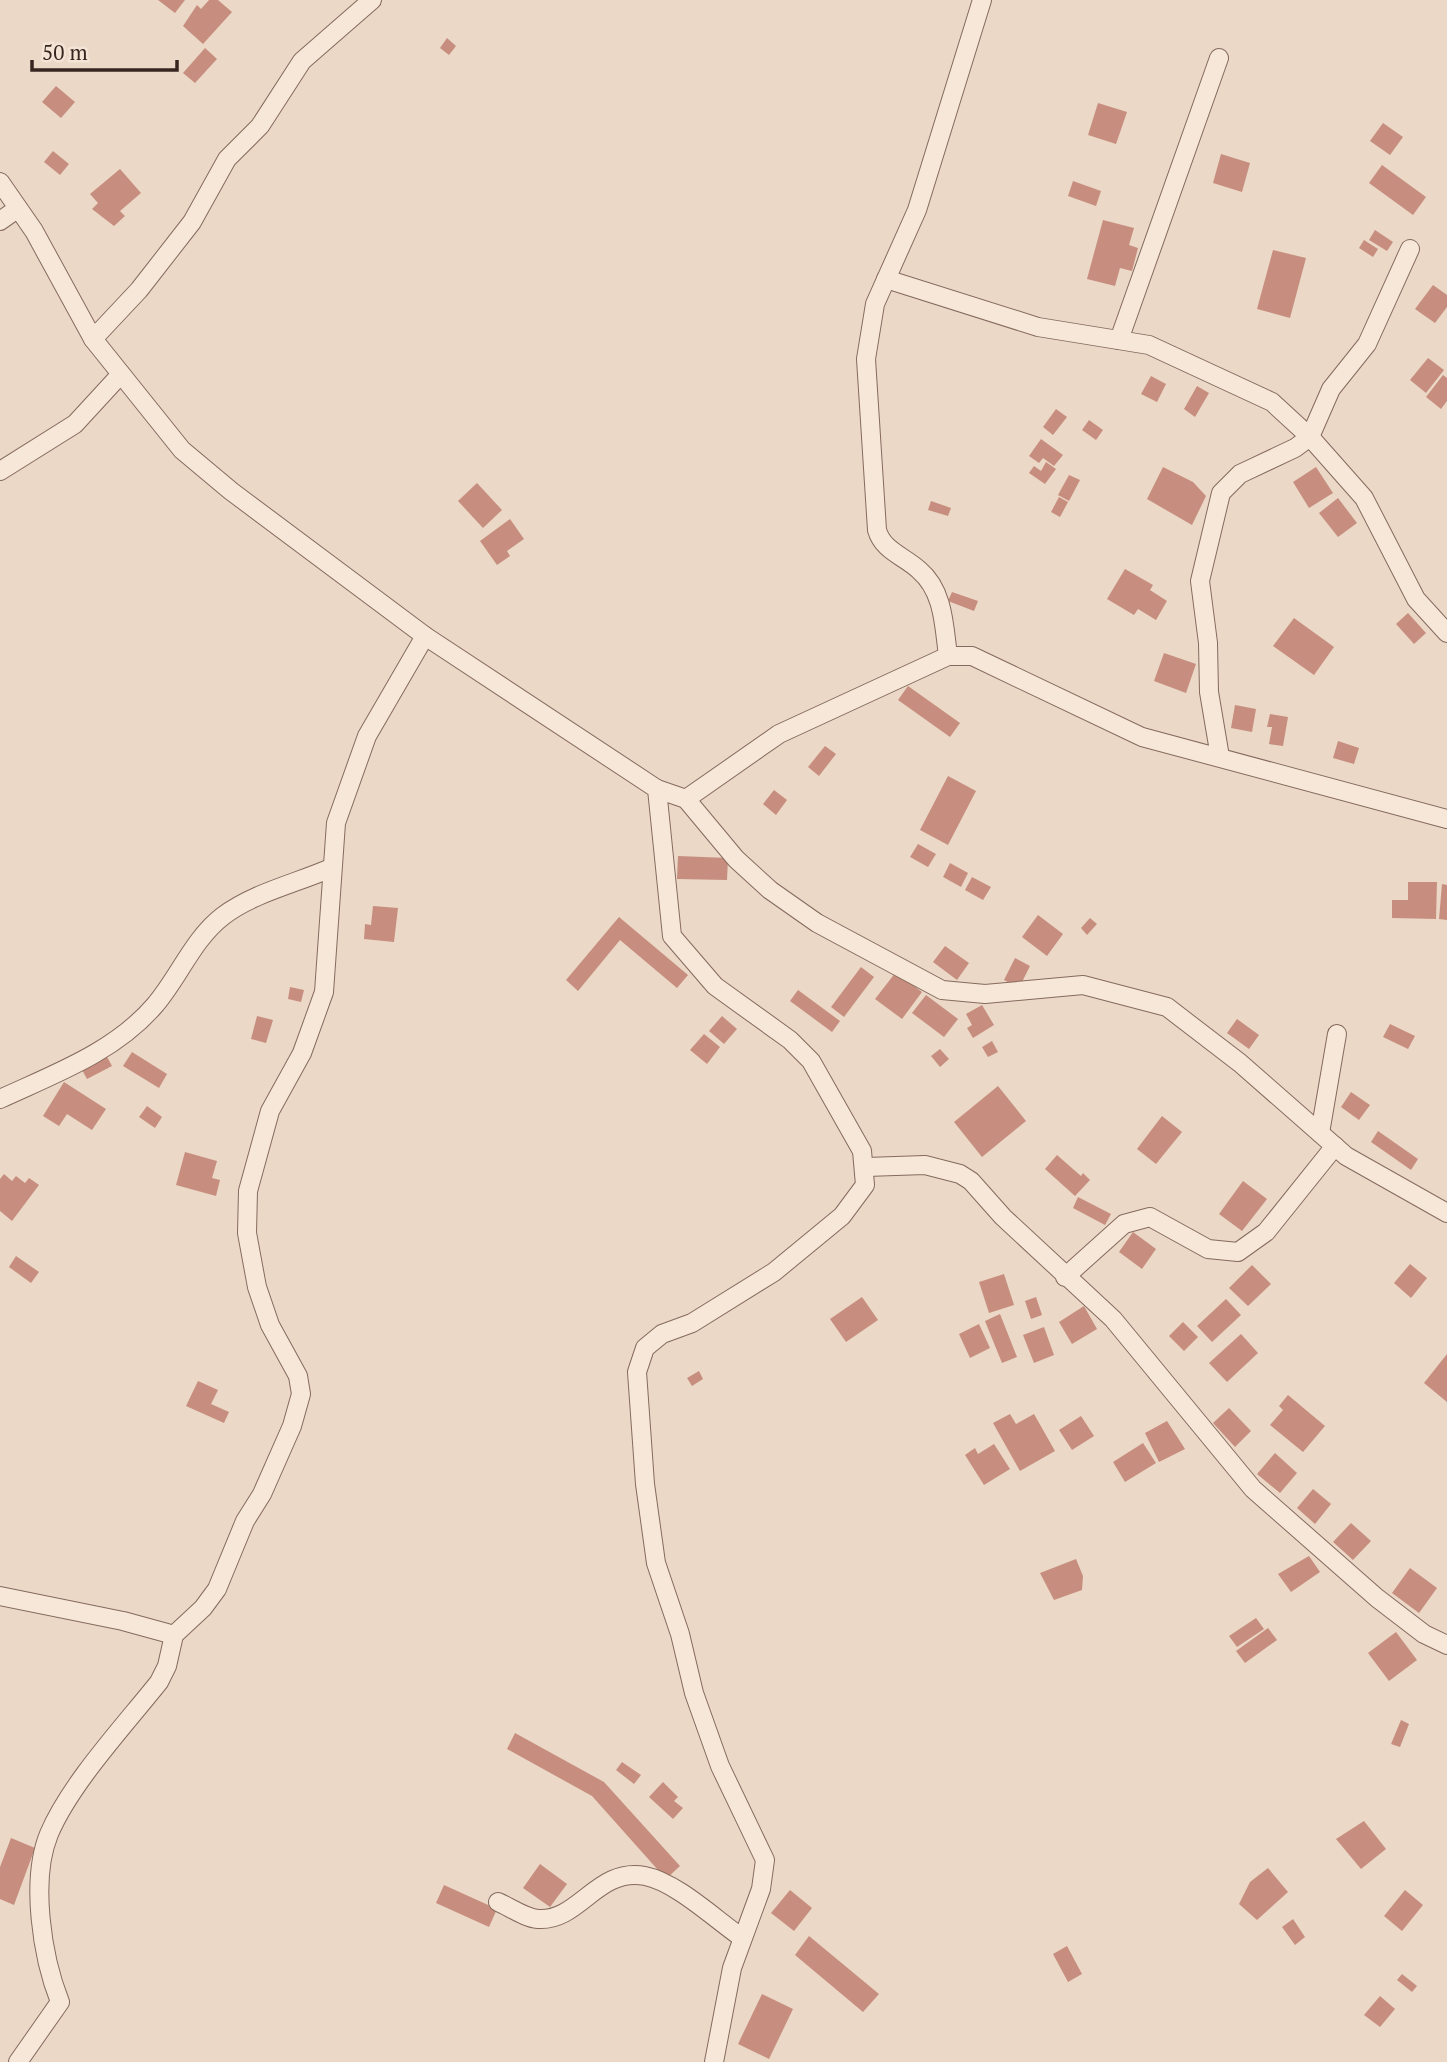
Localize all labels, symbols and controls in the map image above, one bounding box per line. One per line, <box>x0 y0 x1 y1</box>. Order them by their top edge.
scale bar <box>32 28 177 72</box>
text: 50 m <box>42 38 88 66</box>

